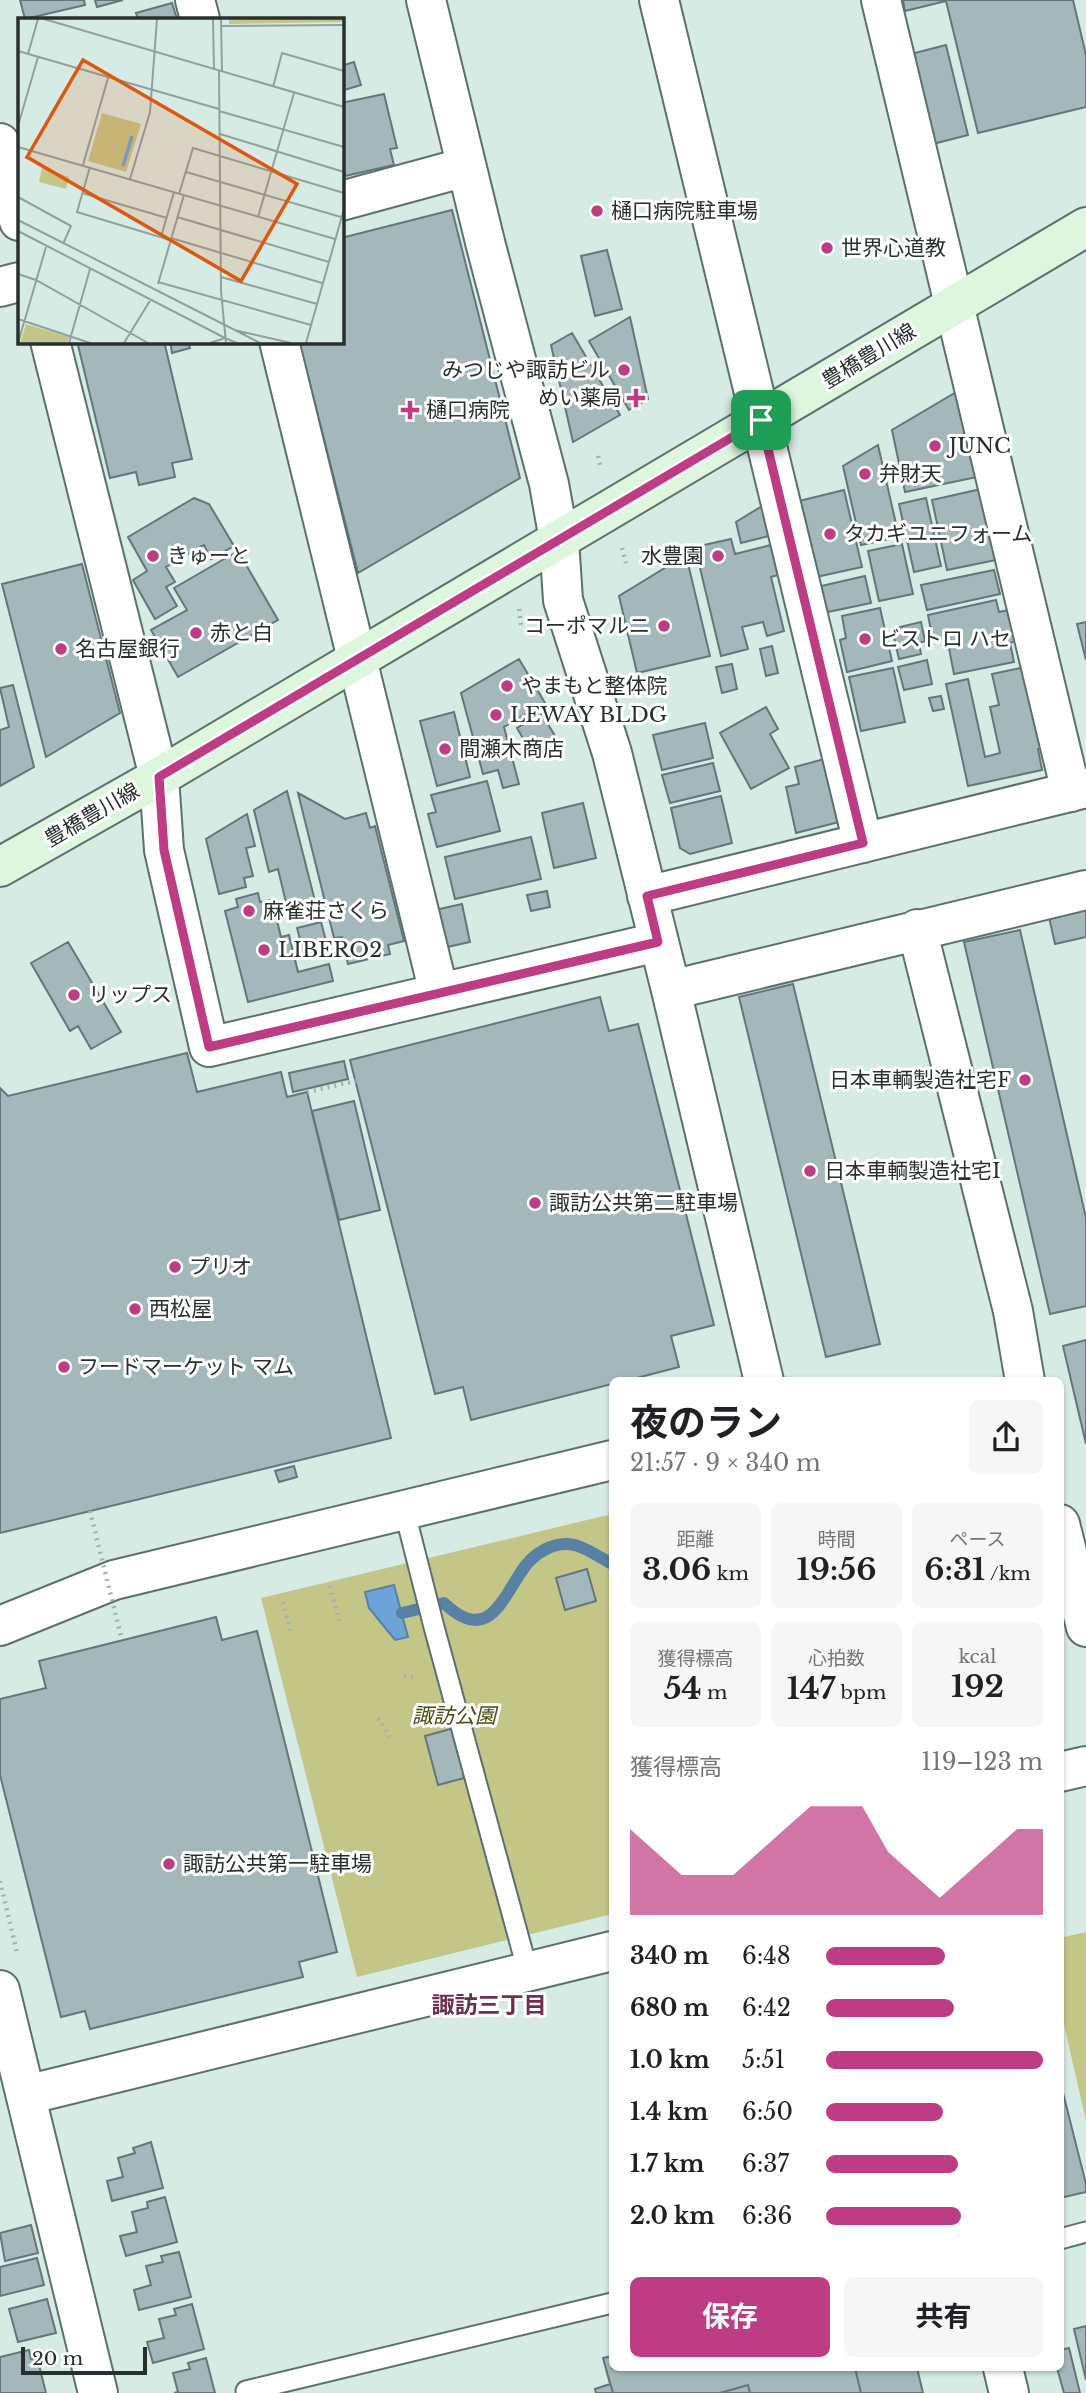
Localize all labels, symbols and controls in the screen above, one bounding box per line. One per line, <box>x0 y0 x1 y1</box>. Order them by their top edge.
inset map <box>18 18 343 343</box>
place label: 樋口病院駐車場 <box>611 198 758 224</box>
marker: 樋口病院駐車場 <box>589 203 605 219</box>
place label: 世界心道教 <box>841 235 946 261</box>
marker: 世界心道教 <box>819 240 835 256</box>
street label: 豊橋豊川線 <box>817 318 921 394</box>
place label: みつじや諏訪ビル <box>442 357 610 383</box>
marker: みつじや諏訪ビル <box>616 362 632 378</box>
place label: めい薬局 <box>538 385 622 411</box>
marker: めい薬局 <box>628 390 644 406</box>
pin <box>731 390 791 450</box>
place label: 樋口病院 <box>426 397 510 423</box>
marker: 樋口病院 <box>400 400 420 420</box>
icon: arrive <box>742 401 780 439</box>
place label: JUNC <box>946 433 1011 459</box>
marker: JUNC <box>927 438 943 454</box>
place label: 弁財天 <box>879 461 942 487</box>
marker: 弁財天 <box>857 466 873 482</box>
place label: タカギユニフォーム <box>844 521 1032 547</box>
marker: タカギユニフォーム <box>822 526 838 542</box>
place label: きゅーと <box>167 543 251 569</box>
place label: 水豊園 <box>641 543 704 569</box>
marker: きゅーと <box>145 548 161 564</box>
marker: 水豊園 <box>710 548 726 564</box>
place label: コーポマルニ <box>524 613 650 639</box>
marker: コーポマルニ <box>656 618 672 634</box>
place label: 赤と白 <box>210 620 273 646</box>
marker: 赤と白 <box>188 625 204 641</box>
place label: ビストロ ハセ <box>879 626 1011 652</box>
marker: ビストロ ハセ <box>857 631 873 647</box>
place label: 名古屋銀行 <box>75 636 180 662</box>
marker: 名古屋銀行 <box>53 641 69 657</box>
place label: やまもと整体院 <box>521 673 668 699</box>
marker: やまもと整体院 <box>499 678 515 694</box>
place label: LEWAY BLDG <box>510 702 667 728</box>
marker: LEWAY BLDG <box>488 707 504 723</box>
place label: 間瀬木商店 <box>459 736 564 762</box>
marker: 間瀬木商店 <box>437 741 453 757</box>
street label: 豊橋豊川線 <box>40 777 144 853</box>
place label: 麻雀荘さくら <box>263 898 389 924</box>
marker: 麻雀荘さくら <box>241 903 257 919</box>
place label: LIBERO2 <box>278 937 382 963</box>
marker: LIBERO2 <box>256 942 272 958</box>
place label: リップス <box>88 982 172 1008</box>
marker: リップス <box>66 987 82 1003</box>
place label: 日本車輌製造社宅F <box>829 1067 1011 1093</box>
marker: 日本車輌製造社宅F <box>1017 1072 1033 1088</box>
place label: 日本車輌製造社宅I <box>824 1158 1001 1184</box>
marker: 日本車輌製造社宅I <box>802 1163 818 1179</box>
place label: 諏訪公共第二駐車場 <box>549 1190 738 1216</box>
marker: 諏訪公共第二駐車場 <box>527 1195 543 1211</box>
place label: プリオ <box>189 1254 252 1280</box>
marker: プリオ <box>167 1259 183 1275</box>
place label: 西松屋 <box>149 1296 212 1322</box>
marker: 西松屋 <box>127 1301 143 1317</box>
place label: フードマーケット マム <box>78 1354 294 1380</box>
marker: フードマーケット マム <box>56 1359 72 1375</box>
text: 夜のラン <box>630 1399 782 1446</box>
button: share <box>969 1400 1043 1474</box>
text: 21:57 · 9 × 340 m <box>630 1449 821 1477</box>
text: 距離 <box>676 1528 715 1551</box>
text: 時間 <box>817 1528 856 1551</box>
text: ペース <box>949 1528 1006 1551</box>
text: 3.06 <box>642 1551 711 1588</box>
text: 19:56 <box>797 1551 876 1588</box>
text: 6:31 <box>924 1551 985 1588</box>
text: km <box>711 1562 749 1585</box>
text: /km <box>985 1562 1031 1585</box>
text: kcal <box>959 1645 996 1668</box>
text: 獲得標高 <box>657 1647 734 1670</box>
text: 心拍数 <box>808 1647 865 1670</box>
text: 192 <box>951 1668 1004 1705</box>
text: 54 <box>664 1670 701 1707</box>
text: 147 <box>787 1670 835 1707</box>
text: m <box>701 1681 727 1704</box>
text: bpm <box>835 1681 886 1704</box>
park label: 諏訪公園 <box>412 1703 499 1729</box>
text: 119–123 m <box>921 1748 1043 1776</box>
text: 獲得標高 <box>630 1753 722 1781</box>
place label: 諏訪公共第一駐車場 <box>183 1851 372 1877</box>
marker: 諏訪公共第一駐車場 <box>161 1856 177 1872</box>
text: 340 m <box>630 1942 709 1970</box>
text: 6:48 <box>742 1942 791 1970</box>
district label: 諏訪三丁目 <box>432 1991 547 2019</box>
text: 680 m <box>630 1994 709 2022</box>
text: 6:42 <box>742 1994 791 2022</box>
text: 1.0 km <box>630 2046 710 2074</box>
text: 5:51 <box>742 2046 785 2074</box>
text: 1.4 km <box>630 2098 708 2126</box>
text: 6:50 <box>742 2098 793 2126</box>
text: 1.7 km <box>630 2150 704 2178</box>
text: 6:37 <box>742 2150 789 2178</box>
text: 2.0 km <box>630 2202 715 2230</box>
text: 6:36 <box>742 2202 792 2230</box>
button: 保存 <box>630 2277 830 2357</box>
button: 共有 <box>844 2277 1043 2357</box>
scale bar <box>21 2344 147 2376</box>
text: 20 m <box>32 2347 83 2370</box>

